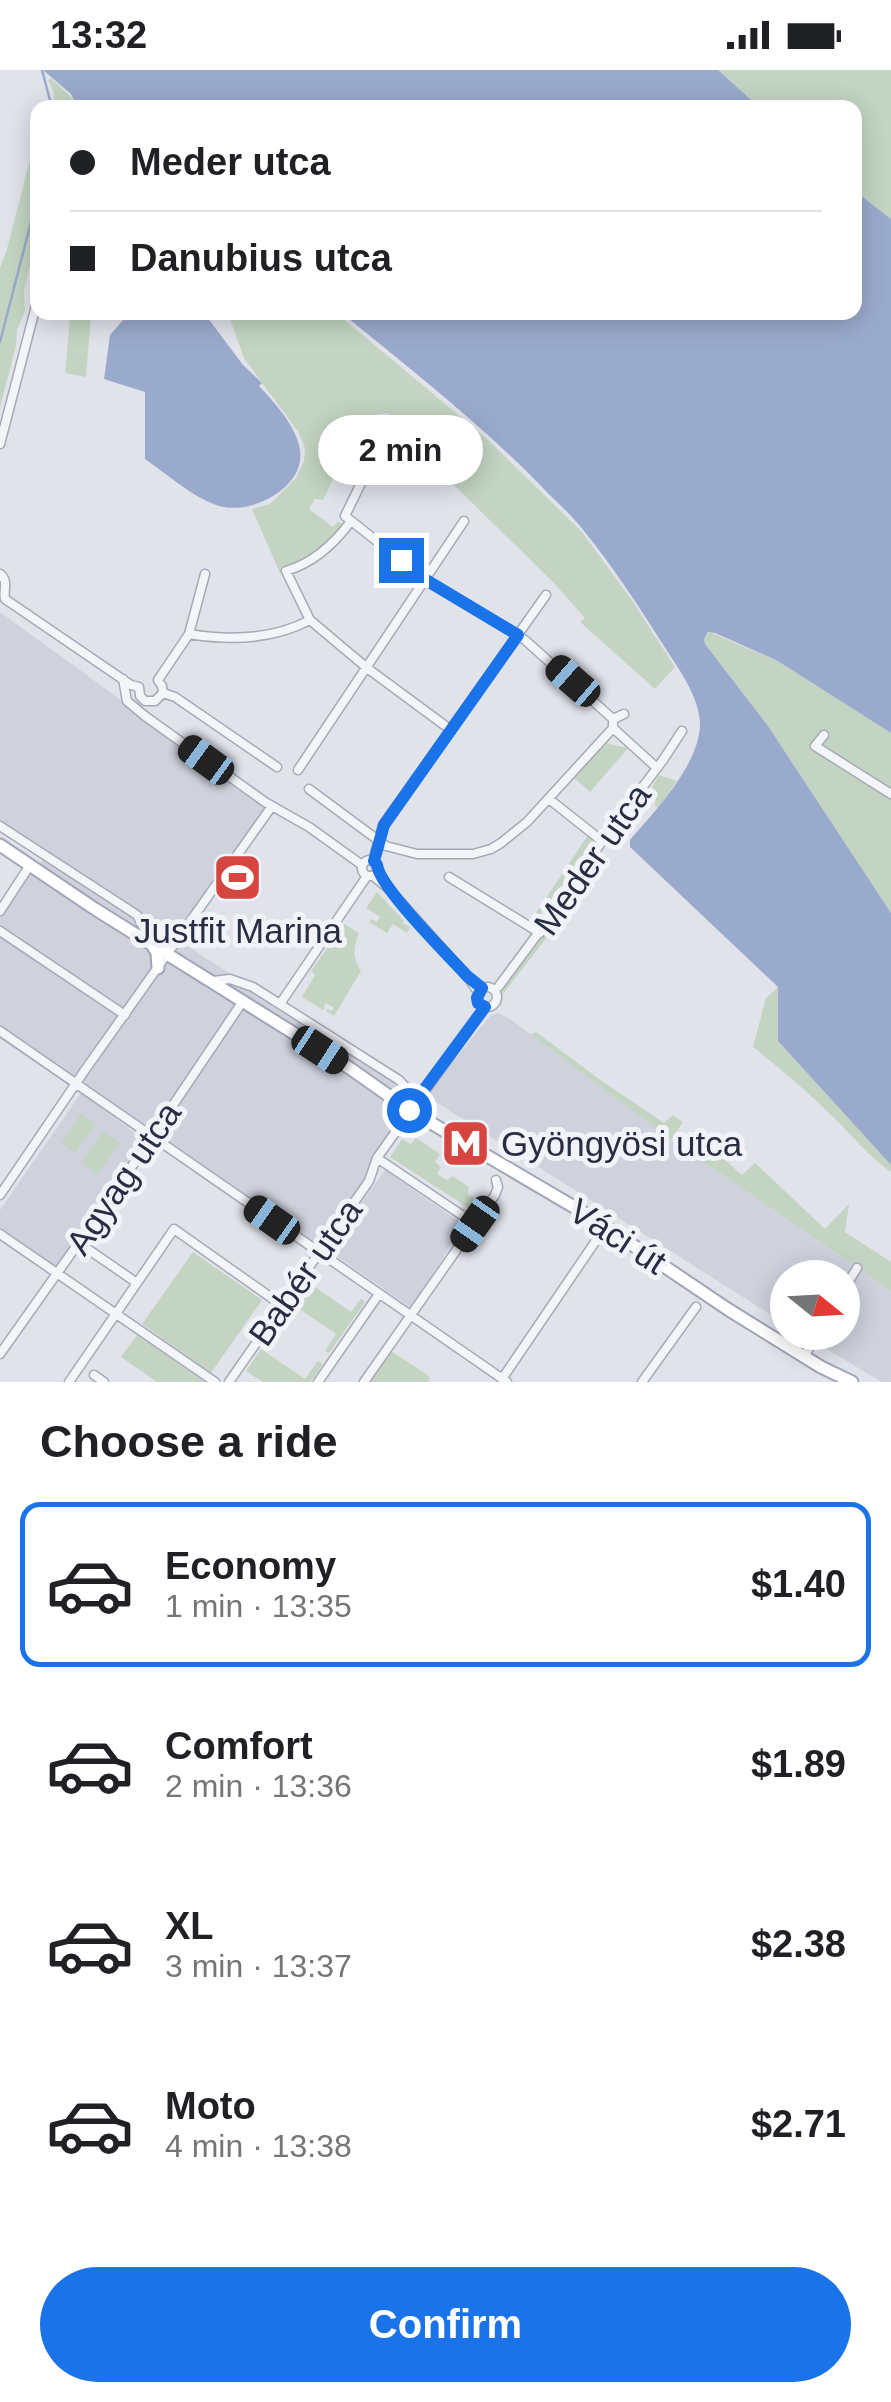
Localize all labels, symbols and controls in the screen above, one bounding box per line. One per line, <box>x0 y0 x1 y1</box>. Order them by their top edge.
text: 13:32 <box>50 14 147 56</box>
text: Meder utca <box>130 141 331 183</box>
text: Danubius utca <box>130 237 392 279</box>
callout: 2 min <box>318 415 484 485</box>
text: 2 min <box>359 432 442 468</box>
route end <box>379 538 424 583</box>
car <box>541 650 605 712</box>
car <box>173 730 239 790</box>
street label: Meder utca <box>526 776 658 942</box>
sports icon: Justfit Marina <box>212 852 264 904</box>
place label: Justfit Marina <box>134 911 343 950</box>
car <box>287 1021 353 1079</box>
route start <box>387 1088 432 1133</box>
street label: Agyag utca <box>58 1094 188 1261</box>
metro station icon: Gyöngyösi utca <box>440 1117 492 1169</box>
place label: Gyöngyösi utca <box>501 1124 743 1163</box>
car <box>239 1191 305 1249</box>
street label: Babér utca <box>240 1191 370 1353</box>
car <box>446 1191 504 1257</box>
street label: Váci út <box>563 1191 674 1282</box>
north arrow <box>770 1260 860 1350</box>
map controls <box>770 1260 860 1350</box>
text: Choose a ride <box>40 1416 338 1467</box>
icon: car <box>45 1540 135 1630</box>
text: Economy <box>165 1545 336 1587</box>
text: $1.40 <box>751 1563 846 1605</box>
text: 1 min · 13:35 <box>165 1588 352 1624</box>
icon: car <box>45 1720 135 1810</box>
text: Comfort <box>165 1725 313 1767</box>
text: $1.89 <box>751 1743 846 1785</box>
text: 2 min · 13:36 <box>165 1768 352 1804</box>
icon: car <box>45 1900 135 1990</box>
text: XL <box>165 1905 214 1947</box>
text: $2.38 <box>751 1923 846 1965</box>
text: 3 min · 13:37 <box>165 1948 352 1984</box>
icon: car <box>45 2080 135 2170</box>
text: Moto <box>165 2085 256 2127</box>
text: $2.71 <box>751 2103 846 2145</box>
text: 4 min · 13:38 <box>165 2128 352 2164</box>
button: Confirm <box>40 2267 851 2382</box>

